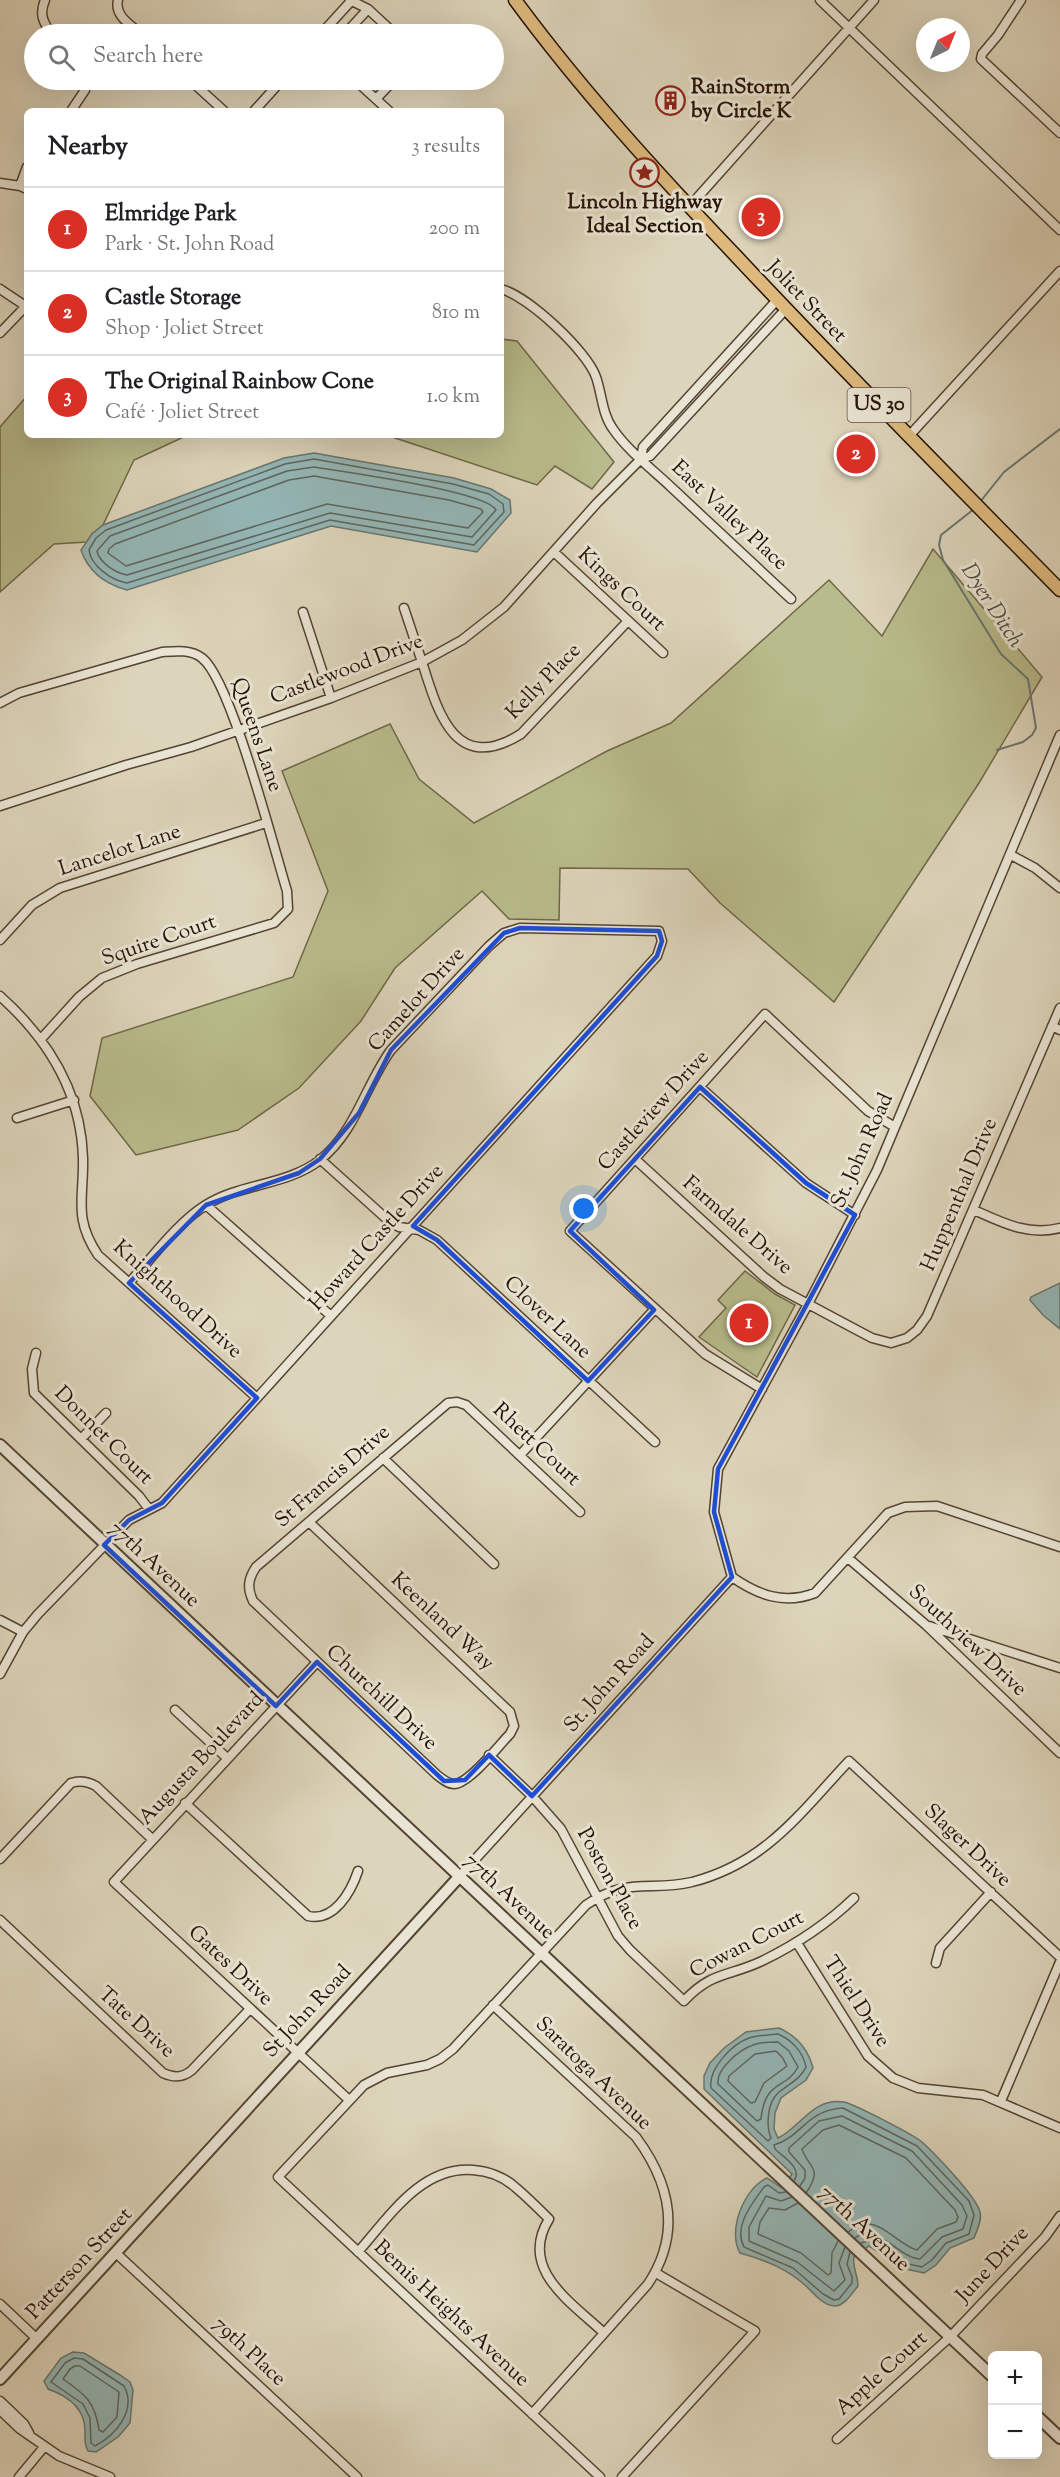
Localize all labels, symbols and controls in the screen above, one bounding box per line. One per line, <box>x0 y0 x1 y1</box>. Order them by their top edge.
north arrow <box>916 18 970 72</box>
search box <box>24 24 504 90</box>
icon: search <box>45 41 78 74</box>
text: Search here <box>93 41 203 73</box>
place label: RainStorm by Circle K <box>690 73 792 127</box>
building icon: RainStorm by Circle K <box>654 84 686 116</box>
text: Nearby <box>48 129 128 166</box>
text: 3 results <box>411 133 480 162</box>
place icon: Lincoln Highway Ideal Section <box>629 156 661 188</box>
place label: Lincoln Highway Ideal Section <box>568 188 723 242</box>
pin: 3 <box>742 194 780 240</box>
text: Elmridge Park <box>105 199 237 231</box>
text: 1 <box>64 215 71 244</box>
text: 200 m <box>429 215 480 244</box>
text: Park · St. John Road <box>105 231 274 260</box>
street label: Joliet Street <box>758 253 853 350</box>
text: Castle Storage <box>105 283 241 315</box>
text: 2 <box>63 299 72 328</box>
text: 810 m <box>432 299 480 328</box>
text: Shop · Joliet Street <box>105 315 264 344</box>
text: The Original Rainbow Cone <box>105 367 374 399</box>
text: 3 <box>63 383 72 412</box>
text: 1.0 km <box>426 383 480 412</box>
road number: US 30 <box>848 388 910 422</box>
text: Café · Joliet Street <box>105 399 259 428</box>
pin: 2 <box>836 432 876 476</box>
street label: East Valley Place <box>664 454 794 578</box>
street label: Kings Court <box>570 541 672 639</box>
water label: Dyer Ditch <box>952 557 1031 655</box>
street label: Castlewood Drive <box>266 627 428 713</box>
street label: Kelly Place <box>500 637 588 727</box>
street label: Queens Lane <box>222 674 290 796</box>
street label: Lancelot Lane <box>55 817 185 885</box>
street label: Squire Court <box>98 907 220 975</box>
street label: Camelot Drive <box>362 941 472 1059</box>
street label: Castleview Drive <box>591 1044 717 1178</box>
street label: St. John Road <box>824 1088 902 1213</box>
street label: Huppenthal Drive <box>914 1114 1006 1276</box>
street label: Howard Castle Drive <box>303 1158 451 1318</box>
street label: Farmdale Drive <box>675 1170 799 1282</box>
your location <box>569 1194 598 1223</box>
street label: Knighthood Drive <box>106 1234 248 1366</box>
street label: Clover Lane <box>496 1269 598 1367</box>
pin: 1 <box>730 1300 768 1346</box>
street label: Donnet Court <box>47 1380 159 1492</box>
street label: Rhett Court <box>485 1396 587 1494</box>
street label: St Francis Drive <box>269 1418 397 1536</box>
street label: 77th Avenue <box>102 1515 206 1615</box>
street label: Keenland Way <box>383 1566 501 1678</box>
street label: Southview Drive <box>901 1578 1033 1704</box>
street label: St. John Road <box>558 1628 663 1740</box>
street label: Churchill Drive <box>318 1638 444 1758</box>
street label: Augusta Boulevard <box>132 1686 272 1832</box>
street label: Slager Drive <box>916 1797 1018 1895</box>
street label: Poston Place <box>569 1822 649 1936</box>
street label: 77th Avenue <box>457 1847 561 1947</box>
street label: Cowan Court <box>685 1903 809 1987</box>
street label: Gates Drive <box>181 1919 279 2013</box>
street label: Thiel Drive <box>815 1950 897 2054</box>
street label: St John Road <box>257 1958 359 2065</box>
street label: Tate Drive <box>91 1980 181 2066</box>
street label: Saratoga Avenue <box>528 2010 658 2138</box>
street label: 77th Avenue <box>812 2179 916 2279</box>
street label: Patterson Street <box>20 2201 140 2327</box>
street label: June Drive <box>949 2220 1036 2311</box>
street label: Bemis Heights Avenue <box>366 2234 536 2394</box>
street label: 79th Place <box>206 2310 292 2394</box>
street label: Apple Court <box>829 2324 935 2424</box>
map controls <box>988 2351 1042 2459</box>
button: + <box>988 2351 1042 2405</box>
button: − <box>988 2405 1042 2459</box>

